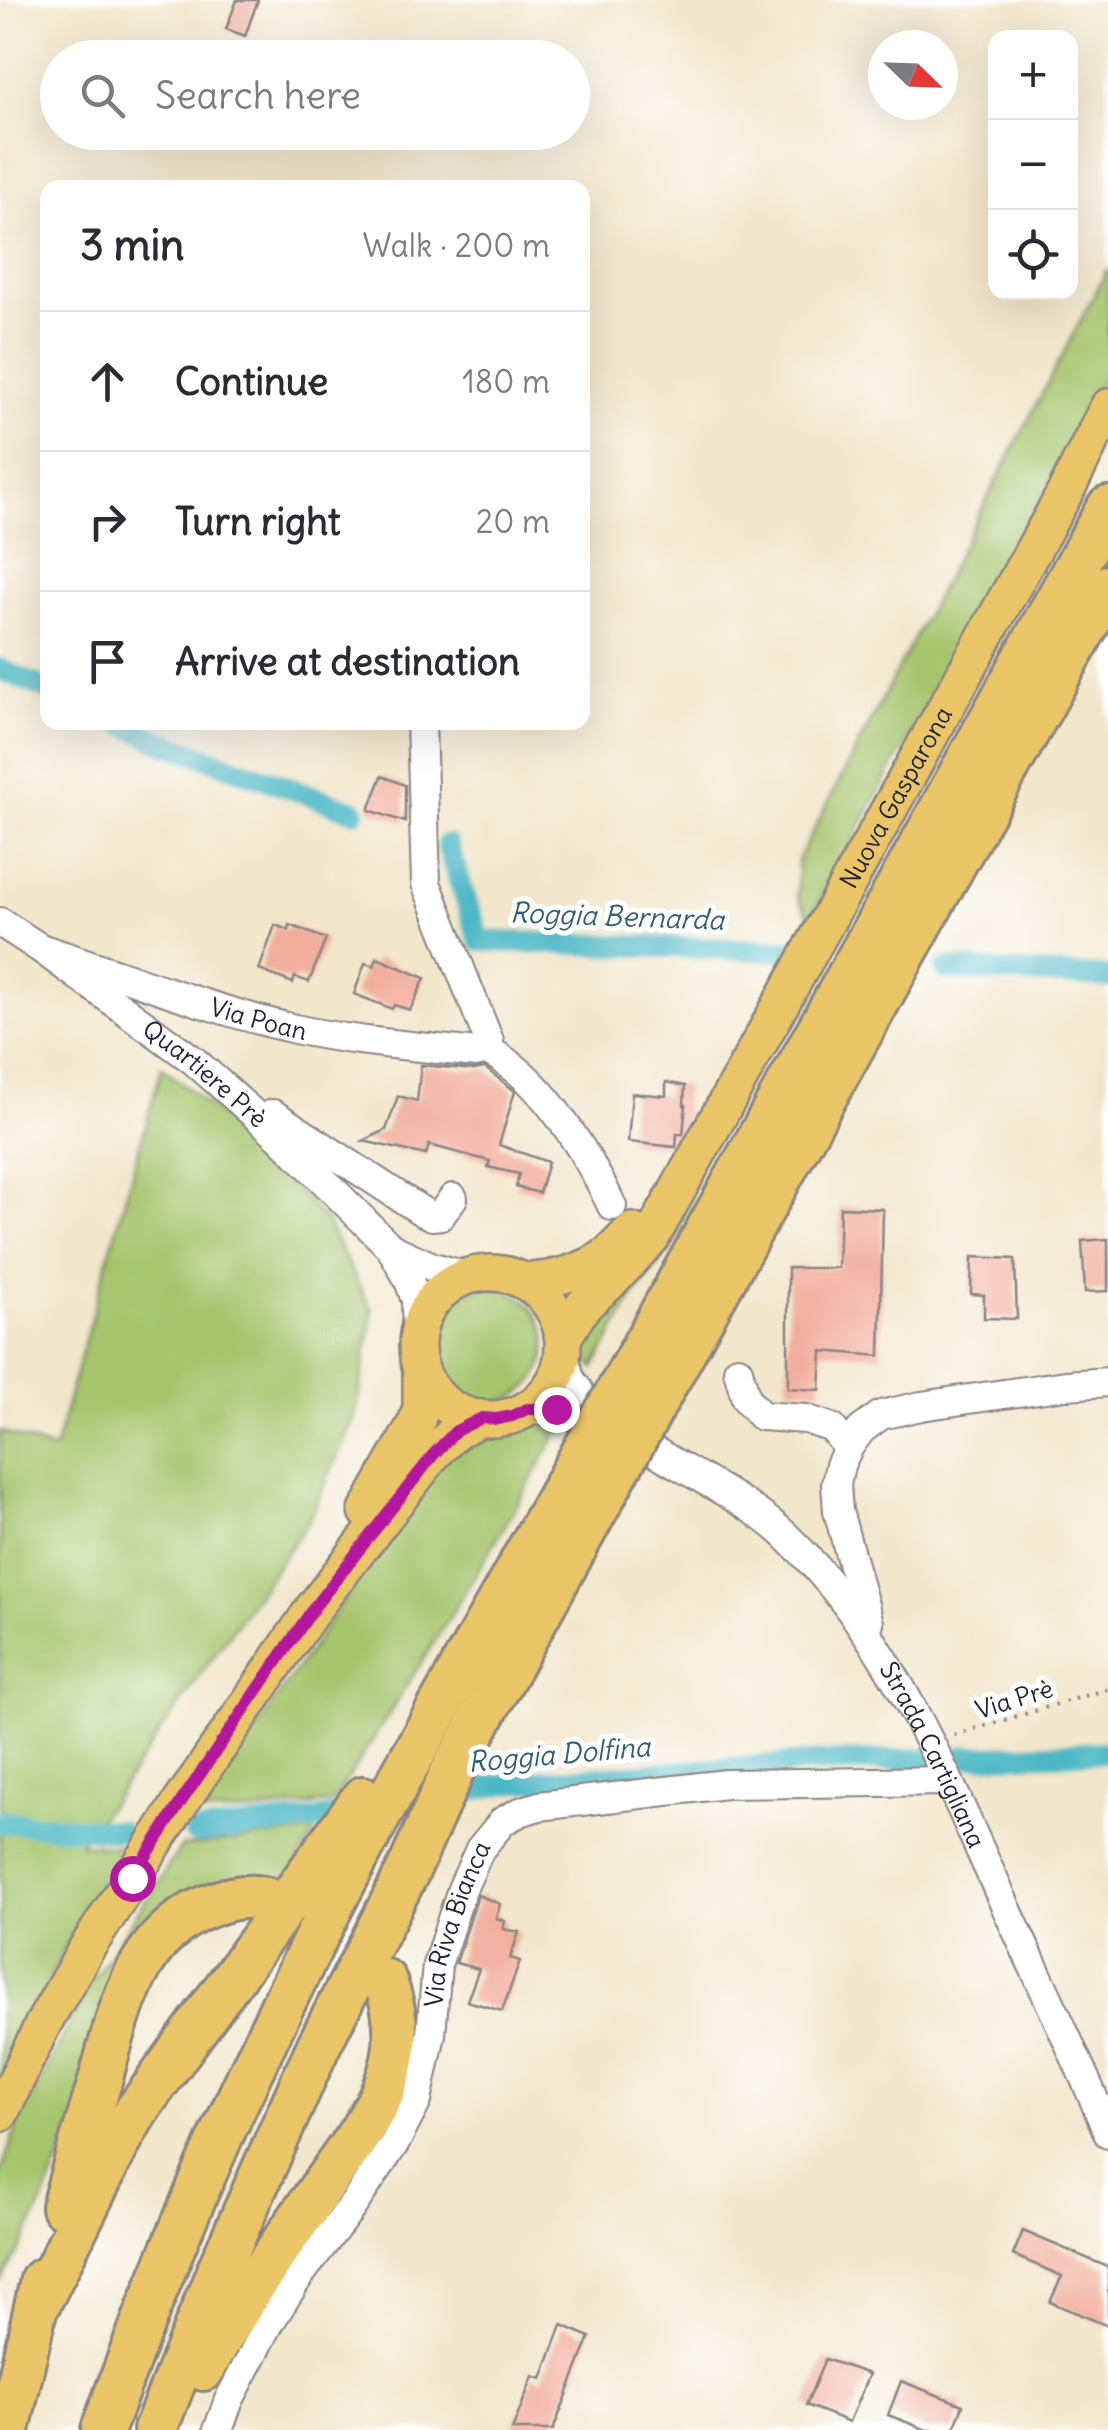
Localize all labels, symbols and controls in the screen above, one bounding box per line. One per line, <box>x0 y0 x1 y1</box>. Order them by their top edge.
north arrow <box>868 30 958 120</box>
map controls <box>988 30 1078 300</box>
button: + <box>988 30 1078 120</box>
search box <box>40 40 590 150</box>
icon: search <box>75 68 130 123</box>
text: Search here <box>155 72 361 119</box>
button: − <box>988 120 1078 210</box>
button: locate <box>988 210 1078 300</box>
text: 3 min <box>80 219 184 271</box>
text: Walk · 200 m <box>363 225 550 266</box>
icon: ahead <box>80 354 135 409</box>
text: Continue <box>175 358 328 405</box>
text: 180 m <box>462 361 550 402</box>
icon: right <box>80 494 135 549</box>
text: Turn right <box>175 498 341 545</box>
text: 20 m <box>476 501 550 542</box>
icon: arrive <box>80 634 135 689</box>
text: Arrive at destination <box>175 638 520 685</box>
street label: Nuova Gasparona <box>832 701 959 894</box>
water label: Roggia Bernarda <box>509 894 727 938</box>
street label: Via Poan <box>206 991 310 1047</box>
street label: Quartiere Prè <box>136 1013 274 1134</box>
route end <box>534 1387 580 1433</box>
street label: Strada Cartigliana <box>873 1656 993 1853</box>
street label: Via Prè <box>971 1672 1057 1726</box>
water label: Roggia Dolfina <box>466 1728 654 1780</box>
street label: Via Riva Bianca <box>417 1836 497 2008</box>
route start <box>110 1856 156 1902</box>

